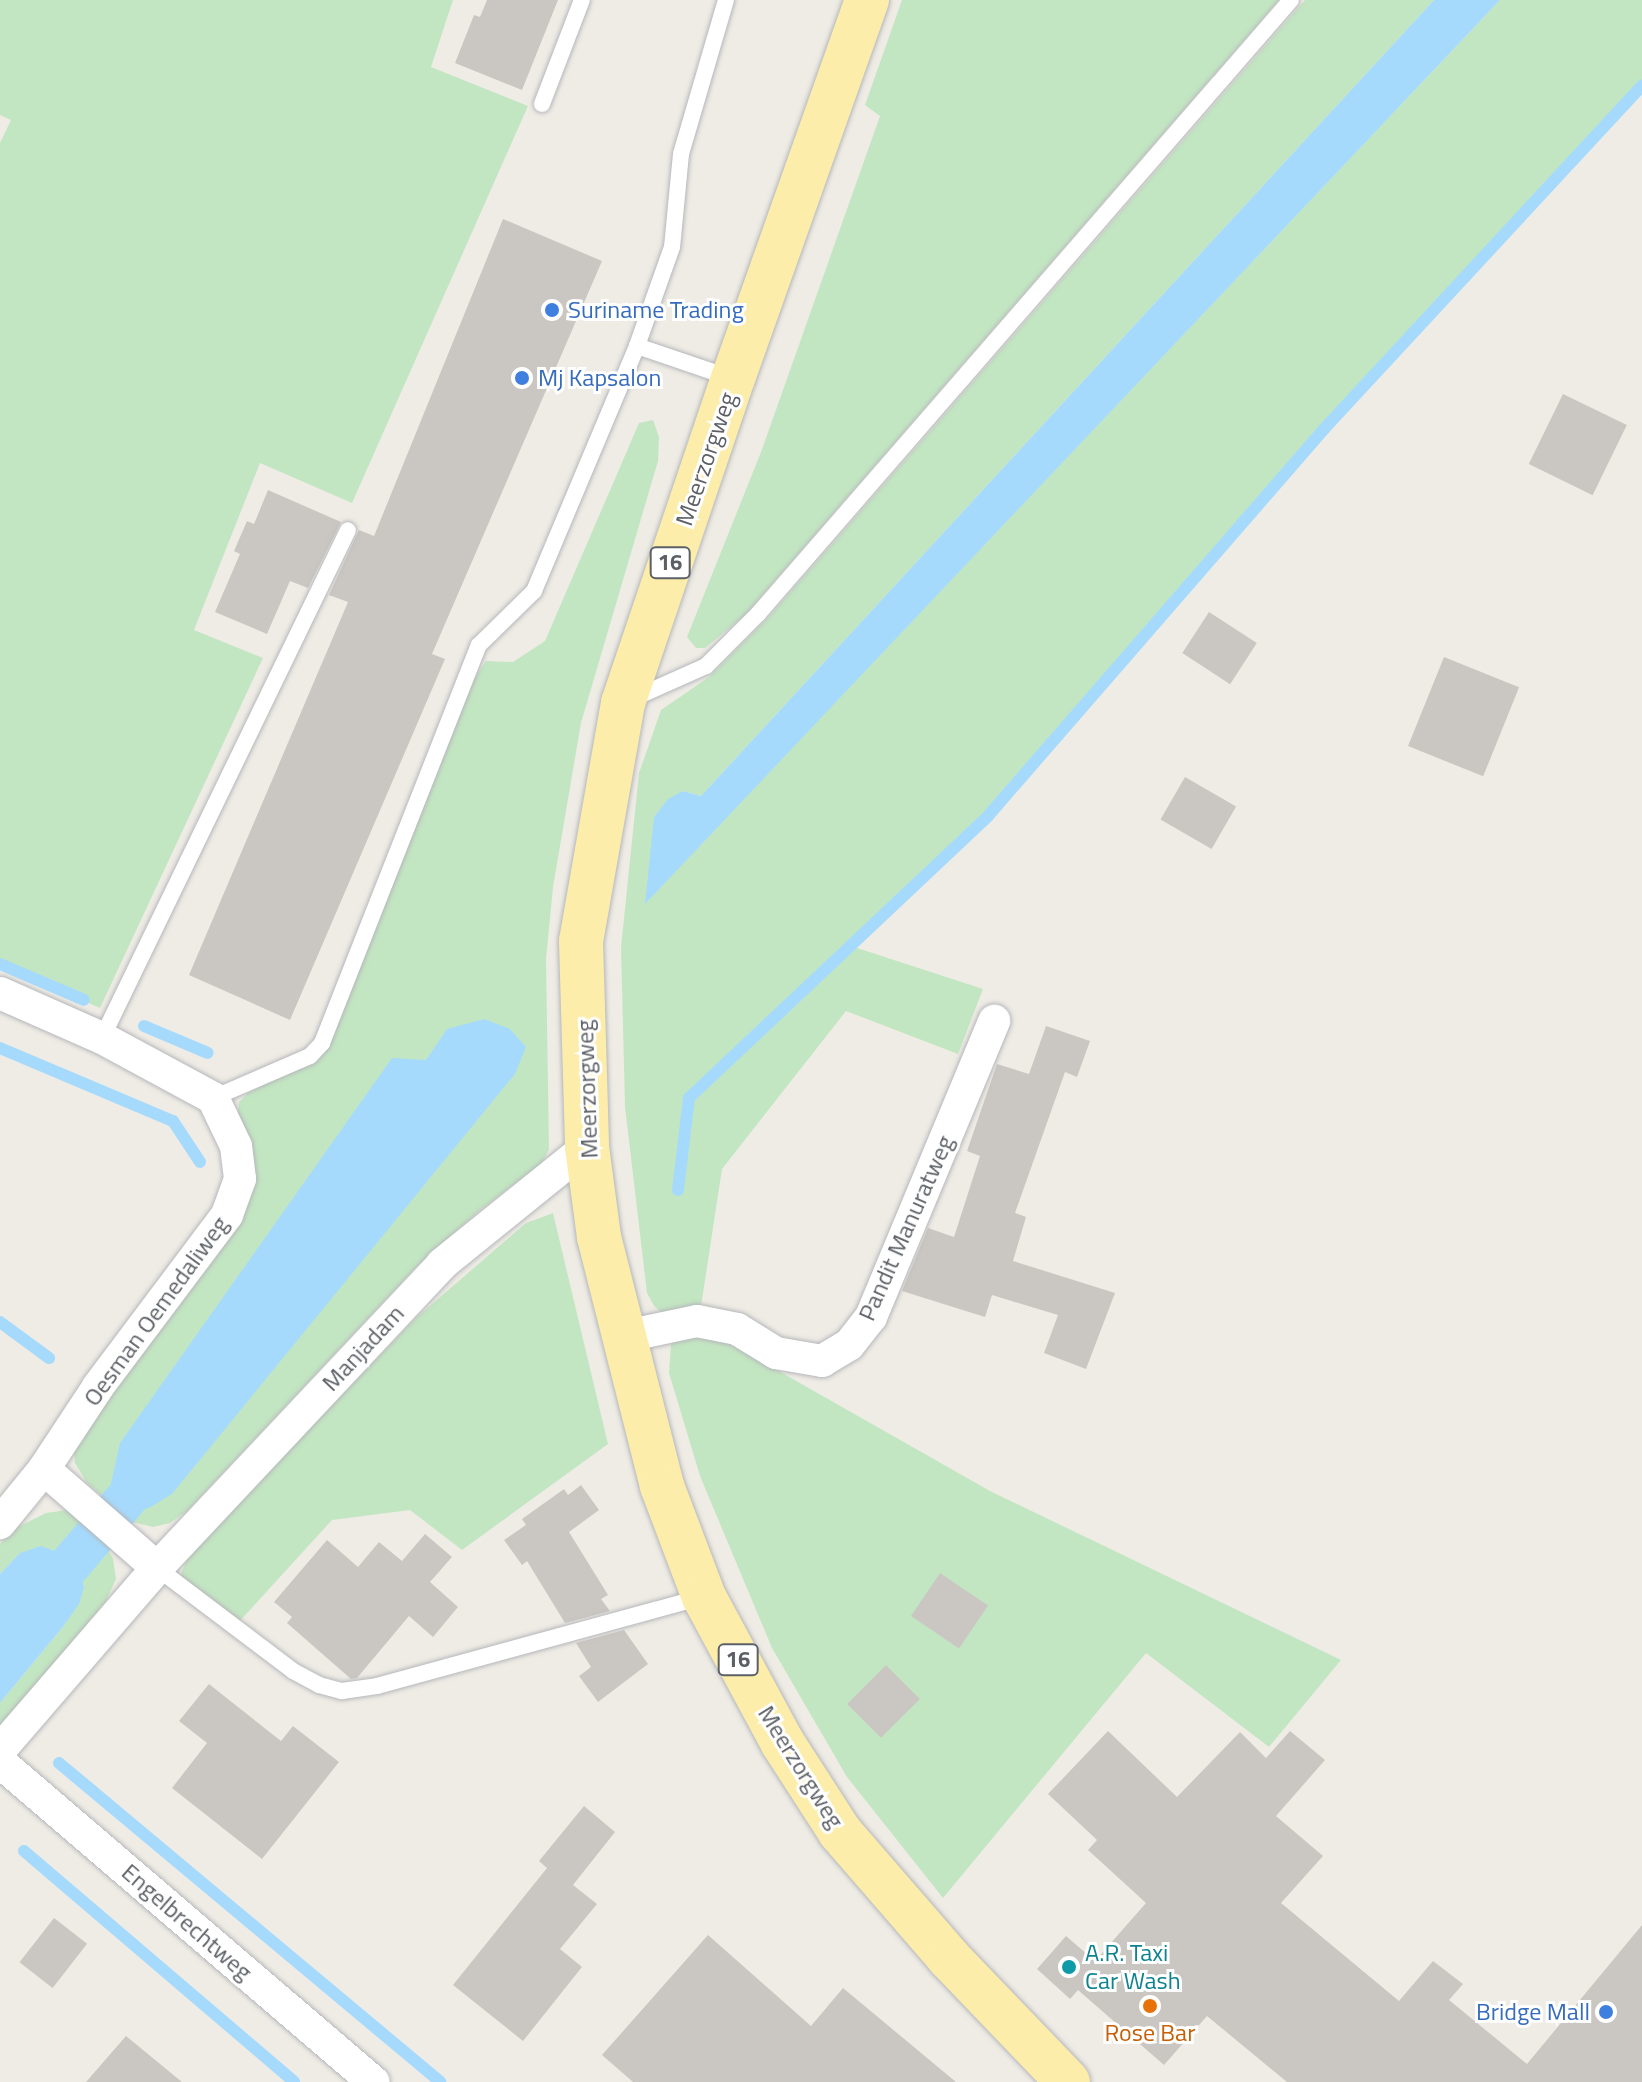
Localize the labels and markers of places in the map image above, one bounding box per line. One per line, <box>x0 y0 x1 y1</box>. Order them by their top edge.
place label: Suriname Trading <box>568 296 744 324</box>
marker: Suriname Trading <box>543 301 561 319</box>
place label: Mj Kapsalon <box>538 364 661 392</box>
marker: Mj Kapsalon <box>513 369 531 387</box>
place label: A.R. Taxi Car Wash <box>1085 1939 1181 1995</box>
marker: A.R. Taxi Car Wash <box>1060 1958 1078 1976</box>
marker: Rose Bar <box>1141 1997 1159 2015</box>
place label: Bridge Mall <box>1476 1998 1590 2026</box>
marker: Bridge Mall <box>1597 2003 1615 2021</box>
place label: Rose Bar <box>1105 2019 1195 2047</box>

